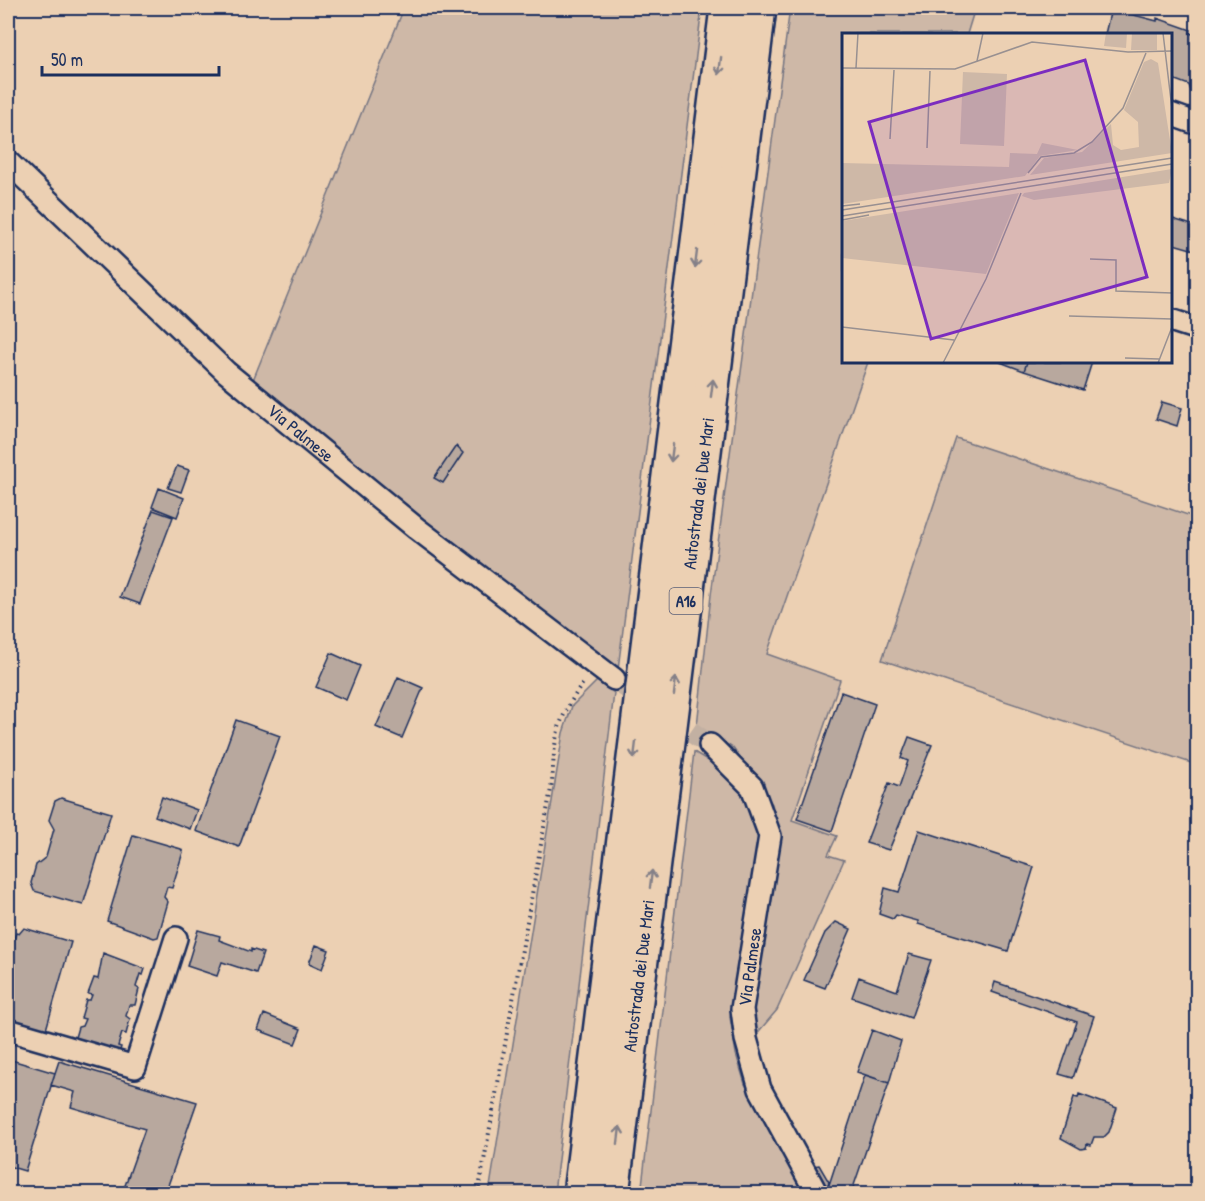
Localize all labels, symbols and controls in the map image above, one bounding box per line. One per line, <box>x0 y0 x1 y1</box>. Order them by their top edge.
inset map <box>842 33 1172 363</box>
scale bar <box>42 39 219 77</box>
text: 50 m <box>51 47 83 72</box>
one-way arrow <box>714 55 725 75</box>
one-way arrow <box>690 249 701 268</box>
one-way arrow <box>707 379 718 399</box>
street label: Via Palmese <box>262 398 339 468</box>
street label: Autostrada dei Due Mari <box>677 416 720 571</box>
one-way arrow <box>666 442 677 462</box>
road number: A16 <box>670 588 702 614</box>
one-way arrow <box>670 676 681 696</box>
one-way arrow <box>629 740 640 760</box>
one-way arrow <box>646 870 657 890</box>
street label: Autostrada dei Due Mari <box>617 898 660 1053</box>
street label: Via Palmese <box>732 926 767 1008</box>
one-way arrow <box>614 1126 625 1146</box>

